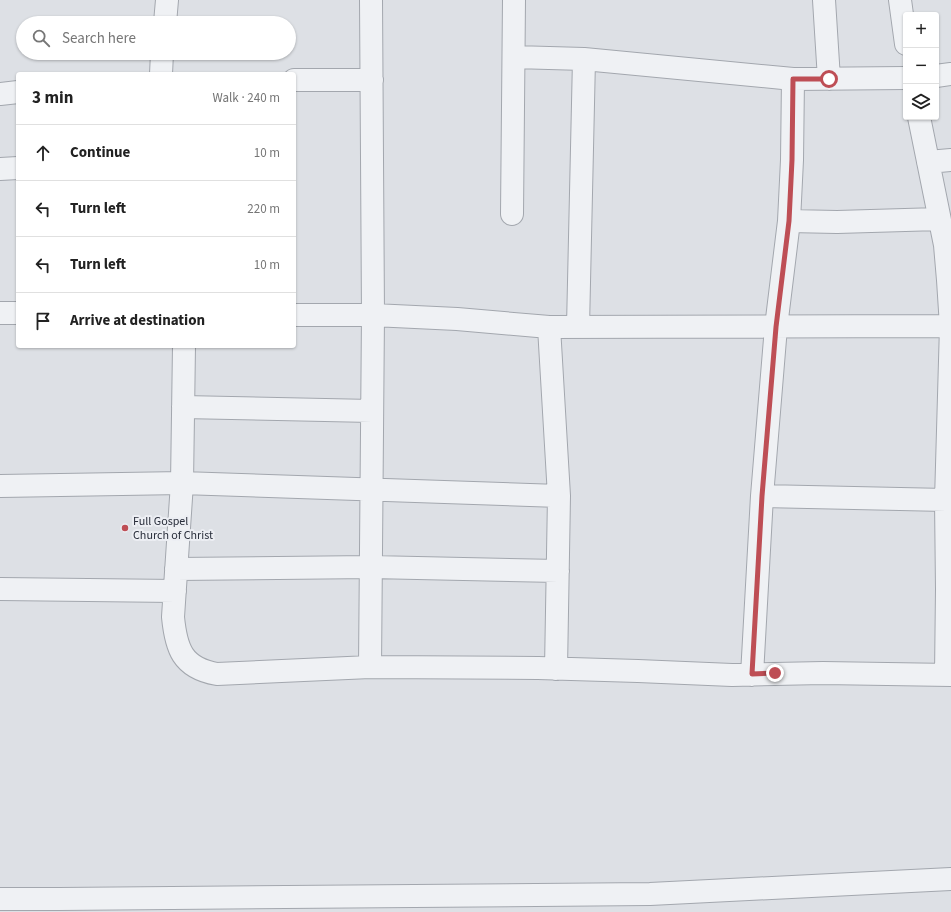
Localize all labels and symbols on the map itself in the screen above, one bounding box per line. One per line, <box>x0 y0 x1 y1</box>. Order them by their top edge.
route start <box>820 70 838 88</box>
place label: Full Gospel Church of Christ <box>133 513 213 544</box>
marker: Full Gospel Church of Christ <box>120 523 130 533</box>
route end <box>766 664 784 682</box>

